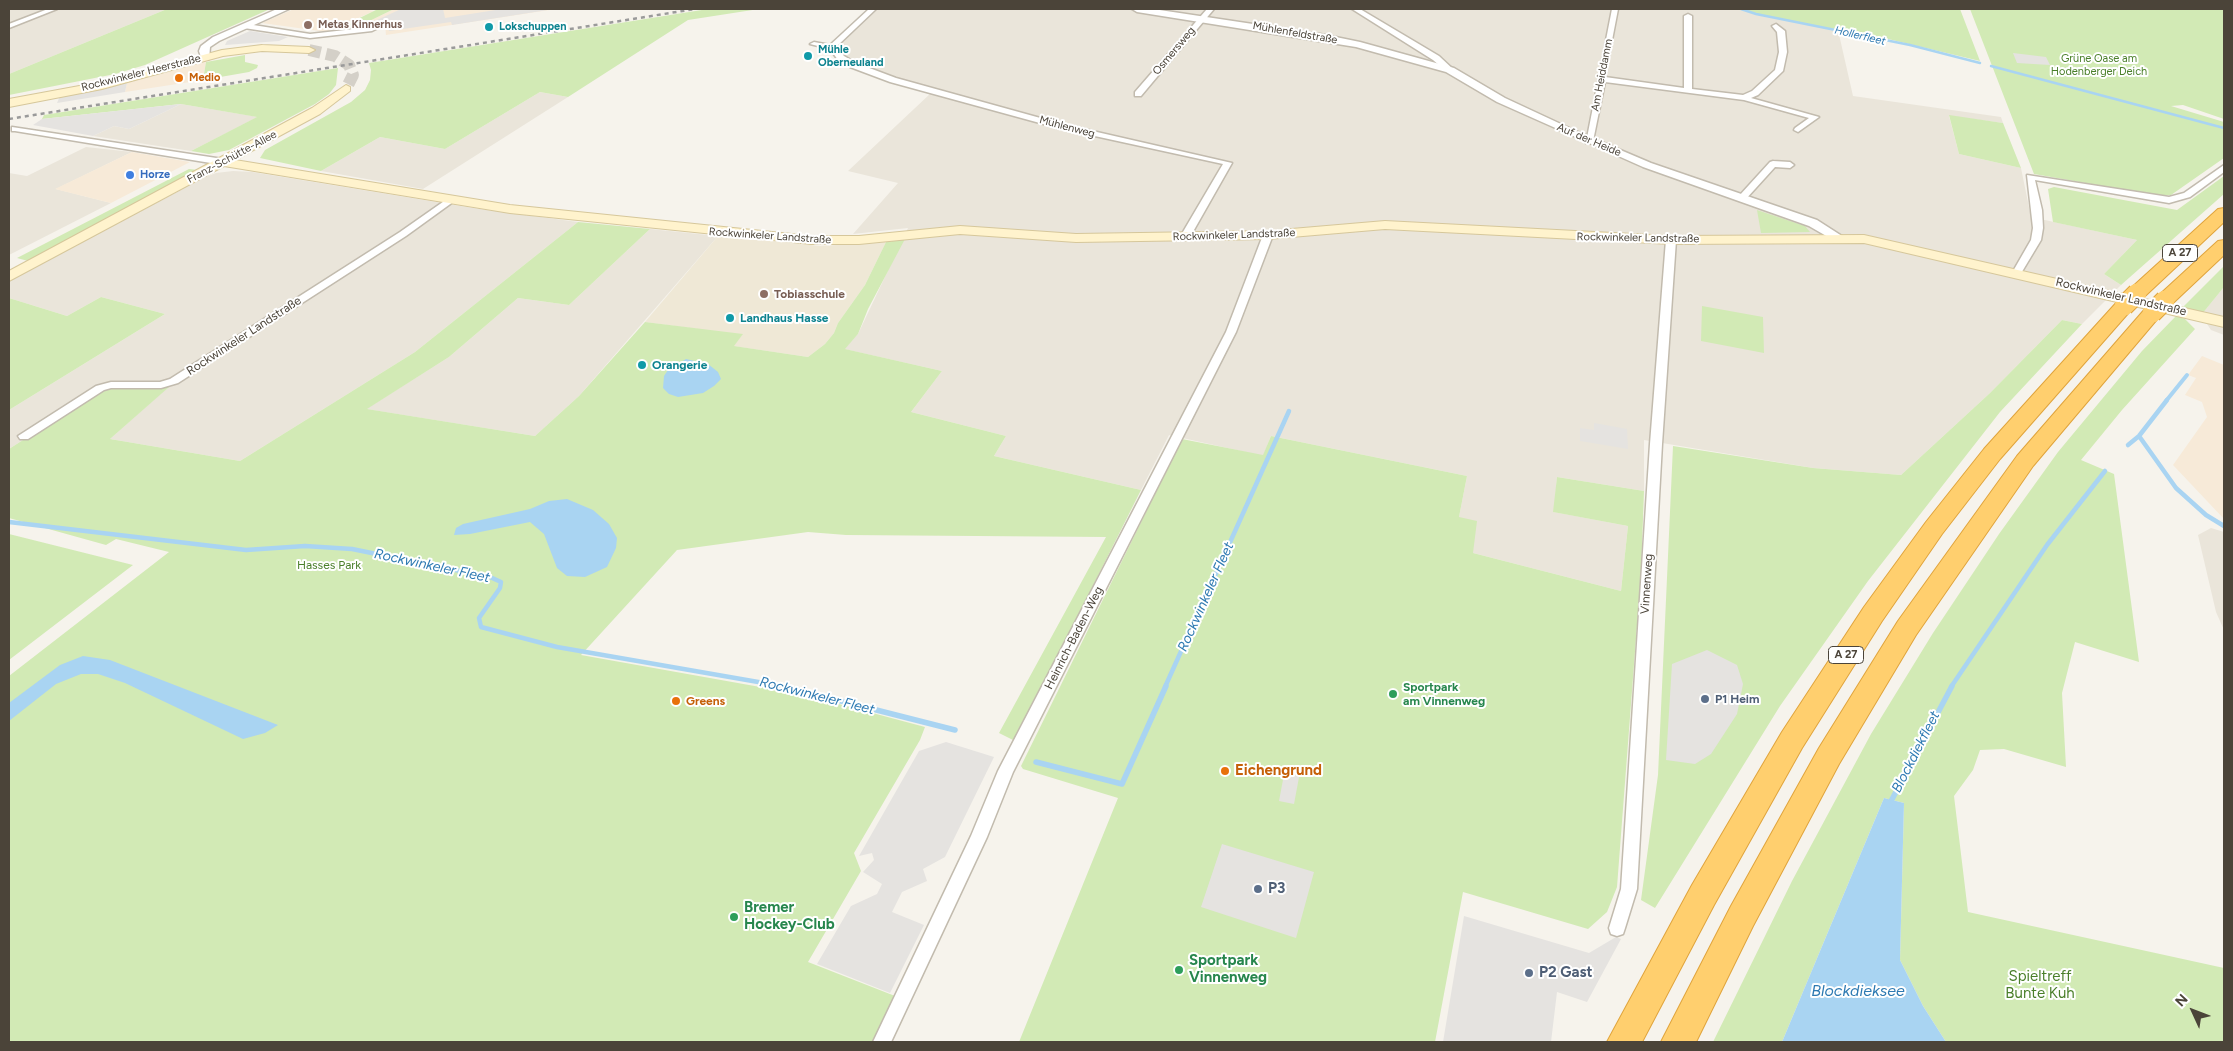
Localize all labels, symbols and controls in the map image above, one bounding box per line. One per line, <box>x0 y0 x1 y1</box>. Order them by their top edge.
place label: Metas Kinnerhus <box>318 18 402 32</box>
marker: Metas Kinnerhus <box>302 19 314 31</box>
street label: Mühlenfeldstraße <box>1252 19 1338 47</box>
place label: Lokschuppen <box>499 20 566 34</box>
marker: Lokschuppen <box>483 21 495 33</box>
street label: Osmersweg <box>1150 24 1198 78</box>
water label: Hollerfleet <box>1833 24 1887 48</box>
street label: Am Heiddamm <box>1589 38 1615 112</box>
place label: Mühle Oberneuland <box>818 43 883 69</box>
marker: Mühle Oberneuland <box>802 50 814 62</box>
street label: Rockwinkeler Heerstraße <box>80 52 202 94</box>
park label: Grüne Oase am Hodenberger Deich <box>2051 52 2147 78</box>
place label: Medio <box>189 71 220 85</box>
marker: Medio <box>173 72 185 84</box>
street label: Mühlenweg <box>1038 113 1096 141</box>
street label: Auf der Heide <box>1555 121 1623 159</box>
street label: Franz-Schütte-Allee <box>185 128 279 186</box>
place label: Horze <box>140 168 170 182</box>
marker: Horze <box>124 169 136 181</box>
street label: Rockwinkeler Landstraße <box>708 225 832 247</box>
street label: Rockwinkeler Landstraße <box>1172 226 1296 244</box>
street label: Rockwinkeler Landstraße <box>1577 230 1699 246</box>
road number: A 27 <box>2162 244 2198 262</box>
street label: Rockwinkeler Landstraße <box>2054 275 2188 319</box>
place label: Tobiasschule <box>774 287 845 301</box>
marker: Tobiasschule <box>758 288 770 300</box>
street label: Rockwinkeler Landstraße <box>184 294 304 378</box>
place label: Landhaus Hasse <box>740 311 829 325</box>
marker: Landhaus Hasse <box>724 312 736 324</box>
place label: Orangerie <box>652 358 707 372</box>
marker: Orangerie <box>636 359 648 371</box>
water label: Rockwinkeler Fleet <box>1174 540 1238 654</box>
water label: Rockwinkeler Fleet <box>373 546 491 586</box>
street label: Vinnenweg <box>1638 553 1656 615</box>
park label: Hasses Park <box>297 558 361 572</box>
street label: Heinrich-Baden-Weg <box>1042 584 1106 692</box>
road number: A 27 <box>1828 646 1864 664</box>
water label: Rockwinkeler Fleet <box>758 674 876 718</box>
place label: Sportpark am Vinnenweg <box>1403 680 1485 708</box>
marker: Sportpark am Vinnenweg <box>1387 688 1399 700</box>
place label: P1 Heim <box>1715 692 1759 706</box>
marker: P1 Heim <box>1699 693 1711 705</box>
place label: Greens <box>686 694 725 708</box>
marker: Greens <box>670 695 682 707</box>
water label: Blockdiekfleet <box>1888 709 1944 795</box>
place label: Eichengrund <box>1235 762 1322 780</box>
marker: Eichengrund <box>1219 765 1231 777</box>
place label: P3 <box>1268 880 1285 898</box>
marker: P3 <box>1252 883 1264 895</box>
place label: Bremer Hockey-Club <box>744 899 835 934</box>
marker: Bremer Hockey-Club <box>728 911 740 923</box>
place label: Sportpark Vinnenweg <box>1189 952 1267 987</box>
marker: Sportpark Vinnenweg <box>1173 964 1185 976</box>
place label: P2 Gast <box>1539 964 1592 982</box>
marker: P2 Gast <box>1523 967 1535 979</box>
park label: Spieltreff Bunte Kuh <box>2005 968 2075 1003</box>
water label: Blockdieksee <box>1811 981 1905 1001</box>
north arrow <box>2168 986 2218 1036</box>
text: N <box>2172 991 2192 1010</box>

